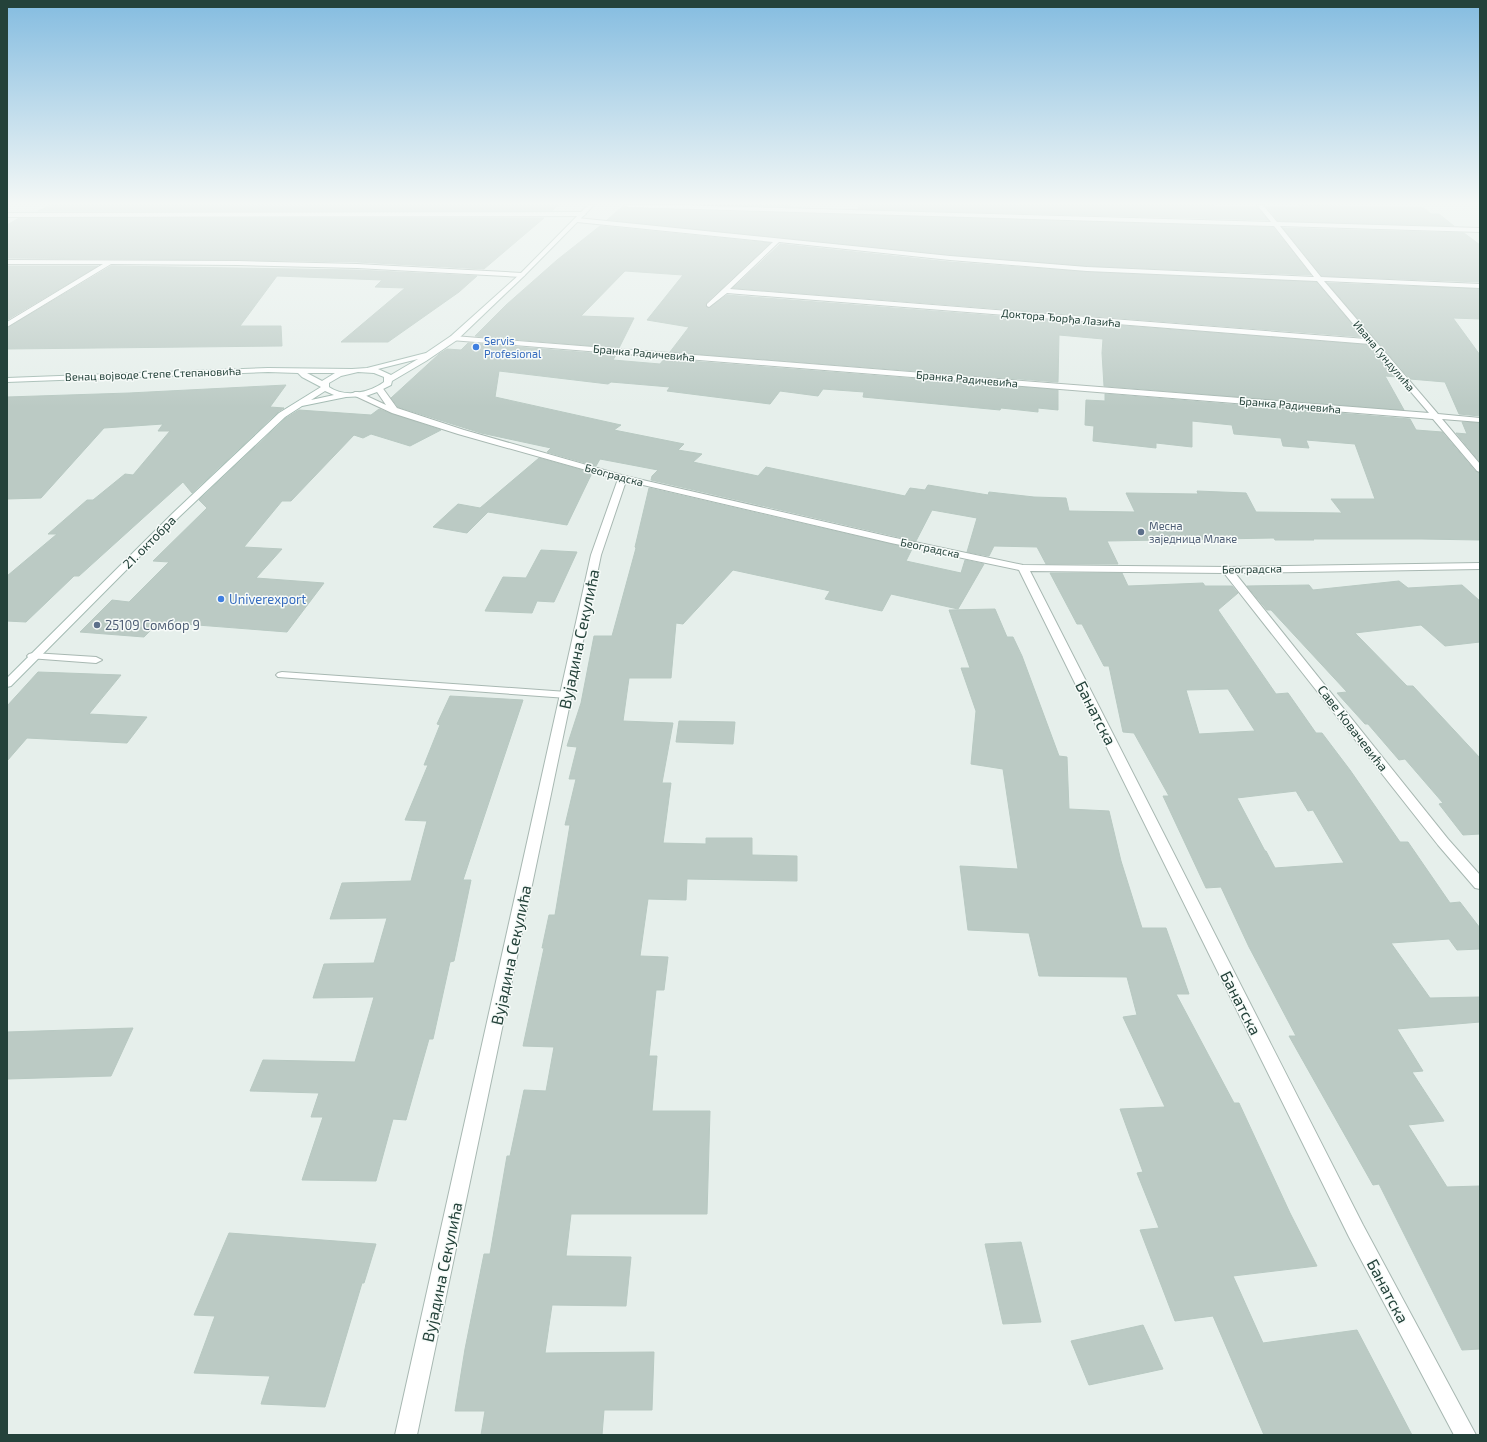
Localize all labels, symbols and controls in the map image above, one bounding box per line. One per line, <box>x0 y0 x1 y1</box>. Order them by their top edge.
street label: Доктора Ђорђа Лазића <box>1001 306 1121 330</box>
street label: Ивана Гундулића <box>1350 318 1418 394</box>
place label: Servis Profesional <box>484 334 542 360</box>
marker: Servis Profesional <box>471 342 481 352</box>
street label: Бранка Радичевића <box>593 342 696 363</box>
street label: Венац војводе Степе Степановића <box>65 364 241 384</box>
street label: Бранка Радичевића <box>916 368 1019 389</box>
street label: Бранка Радичевића <box>1239 394 1342 415</box>
street label: Београдска <box>583 460 645 489</box>
street label: 21. октобра <box>119 512 179 572</box>
place label: Месна заједница Млаке <box>1149 519 1237 546</box>
marker: Месна заједница Млаке <box>1136 527 1146 537</box>
street label: Београдска <box>899 535 961 560</box>
street label: Београдска <box>1222 561 1282 576</box>
street label: Вујадина Секулића <box>554 567 604 711</box>
place label: Univerexport <box>229 591 306 607</box>
marker: Univerexport <box>216 594 226 604</box>
place label: 25109 Сомбор 9 <box>105 617 200 633</box>
marker: 25109 Сомбор 9 <box>92 620 102 630</box>
street label: Банатска <box>1072 677 1121 748</box>
street label: Саве Ковачевића <box>1314 682 1392 774</box>
street label: Вујадина Секулића <box>486 883 536 1027</box>
street label: Банатска <box>1217 967 1266 1038</box>
street label: Вујадина Секулића <box>417 1200 467 1344</box>
street label: Банатска <box>1364 1256 1413 1326</box>

